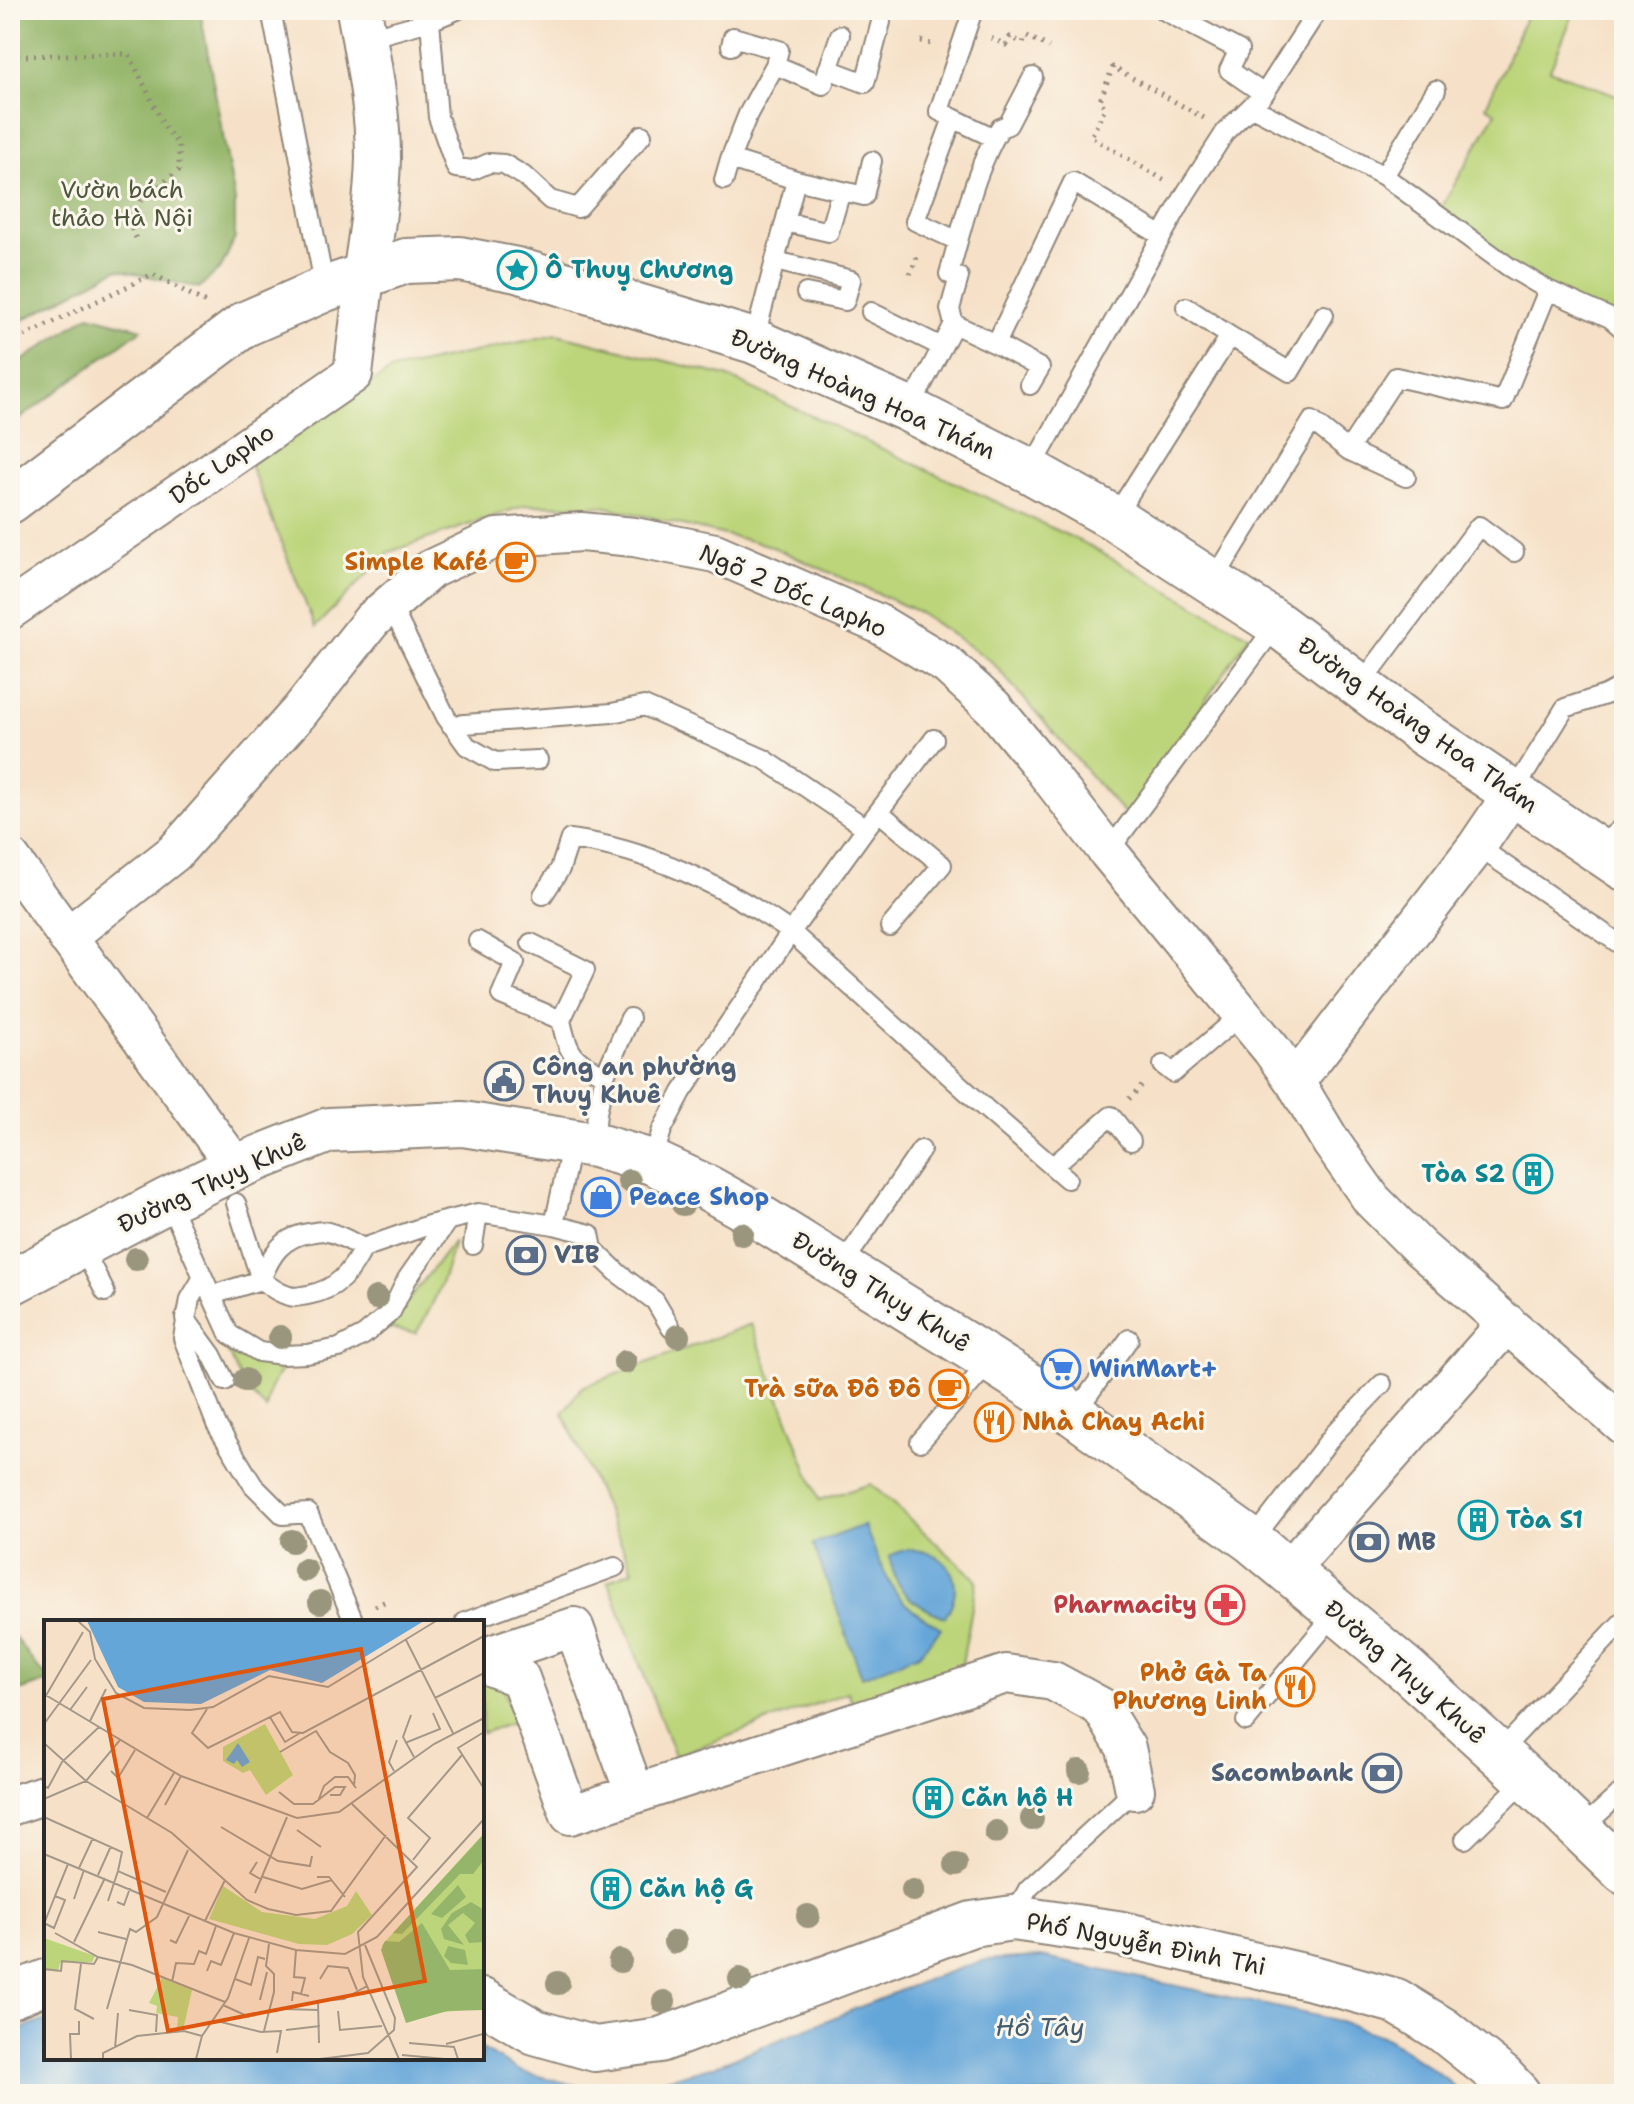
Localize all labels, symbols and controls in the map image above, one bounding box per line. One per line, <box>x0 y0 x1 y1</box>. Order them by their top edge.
park label: Vườn bách thảo Hà Nội <box>51 174 193 234</box>
place icon: Ô Thuỵ Chương <box>496 249 538 291</box>
place label: Ô Thuỵ Chương <box>545 253 733 291</box>
street label: Đường Hoàng Hoa Thám <box>726 321 1000 467</box>
street label: Dốc Lapho <box>163 416 281 512</box>
street label: Ngõ 2 Dốc Lapho <box>694 537 892 645</box>
cafe icon: Simple Kafé <box>495 541 537 583</box>
place label: Simple Kafé <box>344 546 488 578</box>
street label: Đường Hoàng Hoa Thám <box>1291 630 1545 820</box>
place label: Công an phường Thuỵ Khuê <box>532 1051 736 1116</box>
public building icon: Công an phường Thuỵ Khuê <box>483 1060 525 1102</box>
street label: Đường Thụy Khuê <box>112 1125 312 1241</box>
building icon: Tòa S2 <box>1512 1153 1554 1195</box>
place label: Tòa S2 <box>1421 1158 1505 1190</box>
shop icon: Peace Shop <box>580 1176 622 1218</box>
place label: Peace Shop <box>629 1181 769 1213</box>
street label: Đường Thụy Khuê <box>786 1224 976 1360</box>
bank icon: VIB <box>505 1234 547 1276</box>
place label: VIB <box>554 1239 600 1271</box>
supermarket icon: WinMart+ <box>1040 1348 1082 1390</box>
place label: WinMart+ <box>1089 1353 1218 1385</box>
cafe icon: Trà sữa Đô Đô <box>928 1368 970 1410</box>
place label: Trà sữa Đô Đô <box>744 1373 921 1405</box>
restaurant icon: Nhà Chay Achi <box>973 1401 1015 1443</box>
place label: Nhà Chay Achi <box>1022 1406 1205 1438</box>
building icon: Tòa S1 <box>1457 1499 1499 1541</box>
place label: Tòa S1 <box>1506 1504 1583 1536</box>
bank icon: MB <box>1348 1521 1390 1563</box>
place label: MB <box>1397 1526 1436 1558</box>
pharmacy icon: Pharmacity <box>1204 1584 1246 1626</box>
place label: Pharmacity <box>1053 1589 1197 1621</box>
street label: Đường Thụy Khuê <box>1317 1593 1493 1751</box>
inset map <box>44 1620 484 2060</box>
place label: Phở Gà Ta Phương Linh <box>1112 1657 1268 1717</box>
restaurant icon: Phở Gà Ta Phương Linh <box>1274 1666 1316 1708</box>
bank icon: Sacombank <box>1361 1752 1403 1794</box>
place label: Sacombank <box>1211 1757 1354 1789</box>
building icon: Căn hộ H <box>912 1777 954 1819</box>
place label: Căn hộ H <box>961 1782 1073 1814</box>
building icon: Căn hộ G <box>590 1868 632 1910</box>
place label: Căn hộ G <box>639 1873 753 1905</box>
street label: Phố Nguyễn Đình Thi <box>1023 1905 1269 1983</box>
water label: Hồ Tây <box>995 2009 1085 2044</box>

